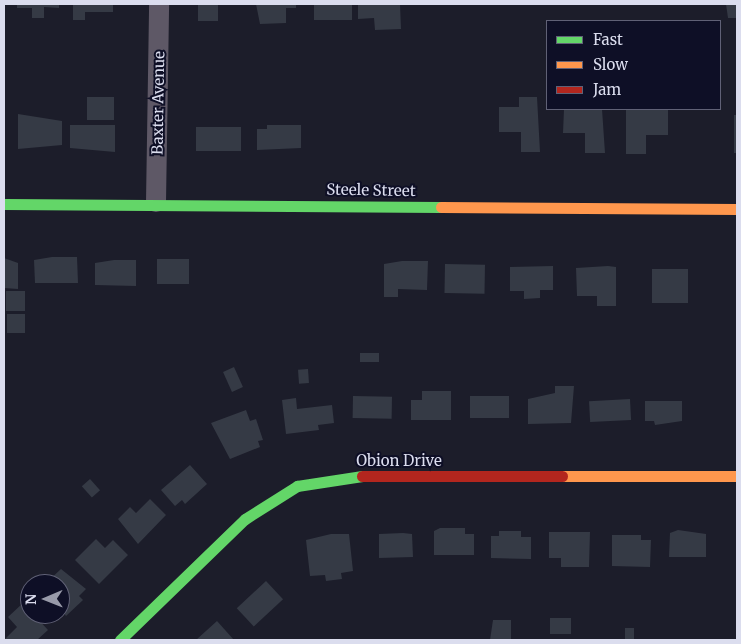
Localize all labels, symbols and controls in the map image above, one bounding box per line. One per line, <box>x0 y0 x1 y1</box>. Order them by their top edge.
legend <box>546 20 721 110</box>
text: Fast <box>593 30 623 49</box>
street label: Baxter Avenue <box>148 51 168 155</box>
text: Slow <box>593 55 628 74</box>
text: Jam <box>593 80 621 99</box>
street label: Steele Street <box>326 180 416 200</box>
street label: Obion Drive <box>356 452 442 470</box>
north arrow <box>20 574 70 624</box>
text: N <box>22 594 40 605</box>

